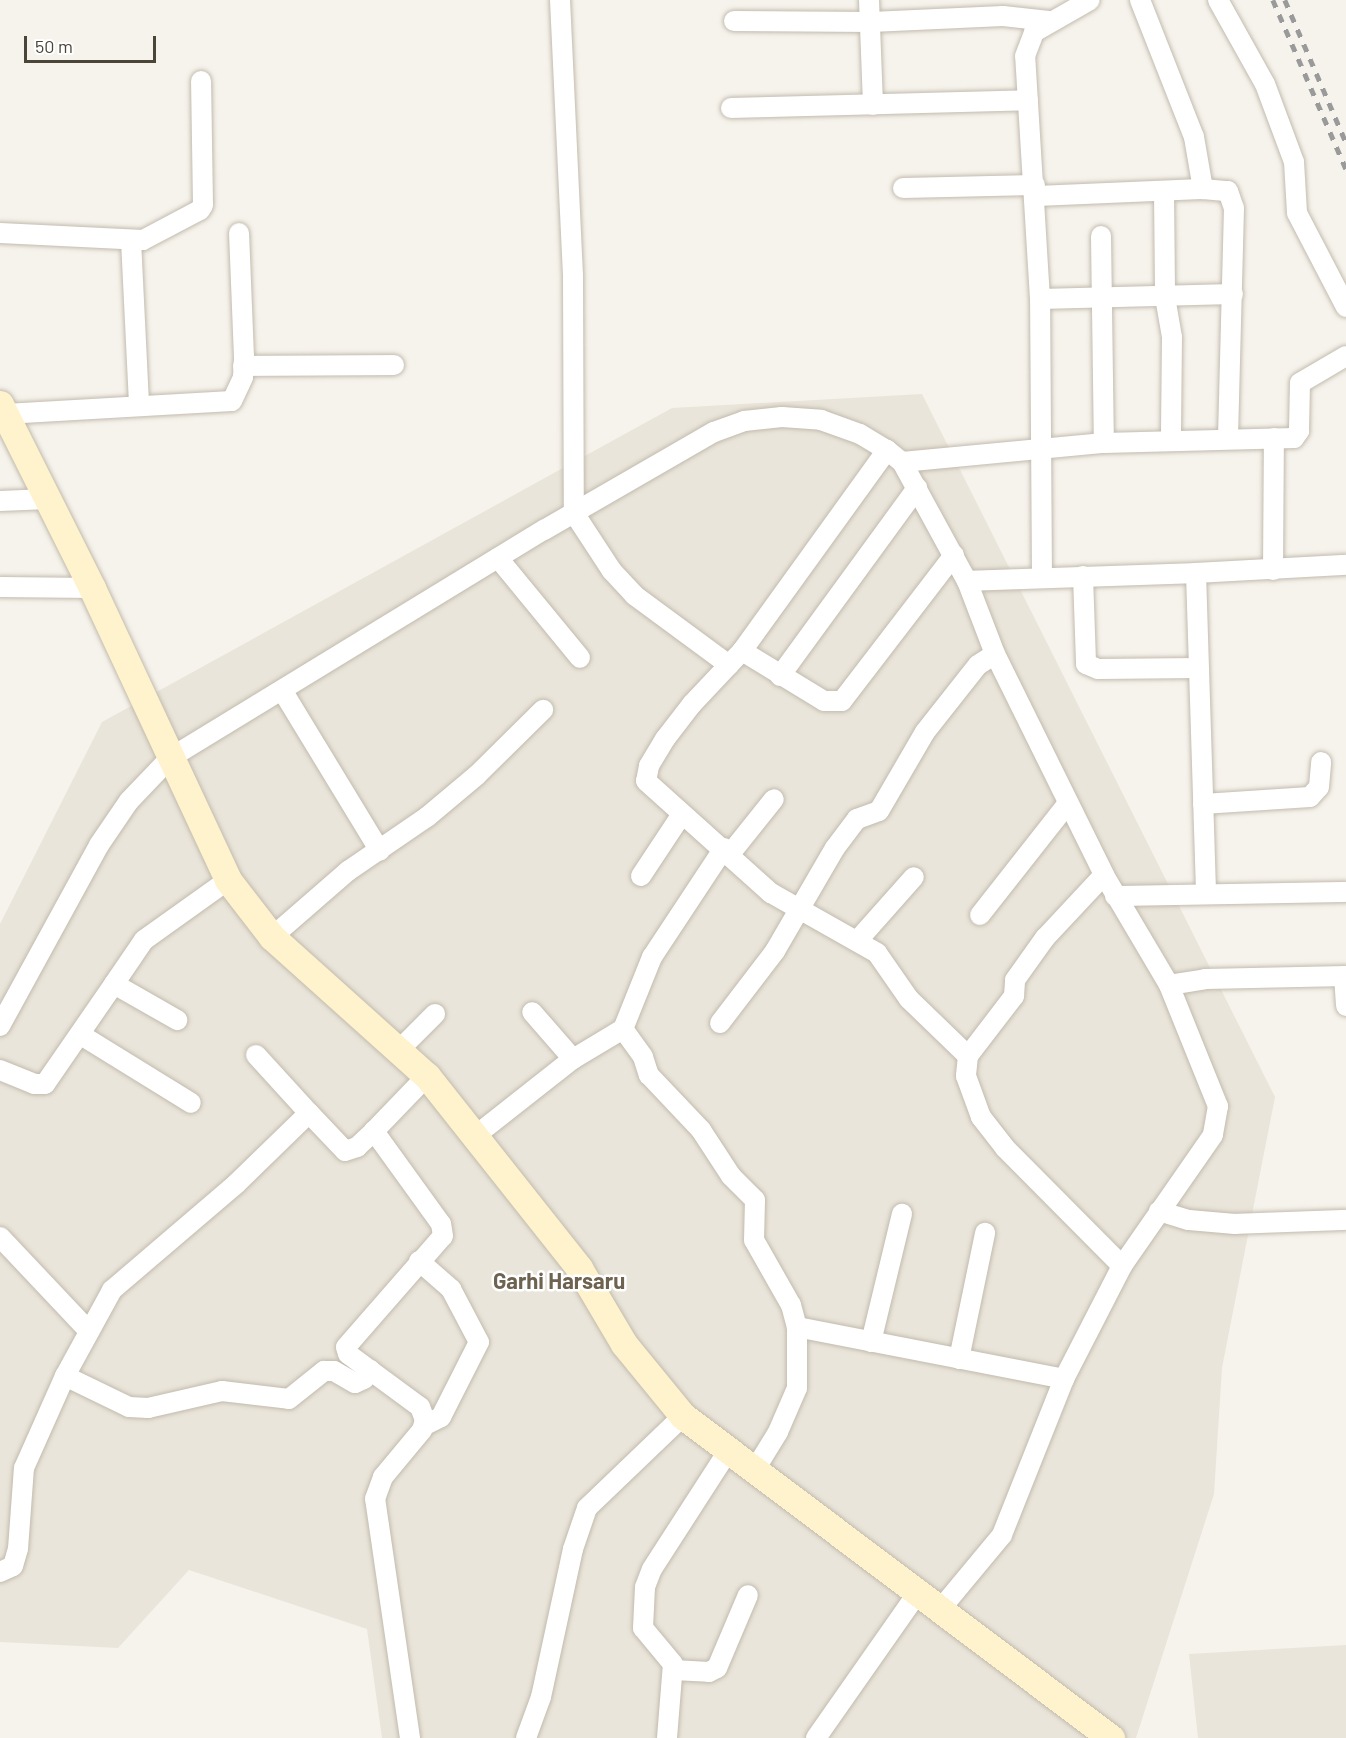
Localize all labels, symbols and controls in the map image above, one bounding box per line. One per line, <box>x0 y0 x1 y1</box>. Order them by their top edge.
scale bar <box>27 24 159 62</box>
text: 50 m <box>35 35 73 57</box>
district label: Garhi Harsaru <box>493 1268 625 1294</box>

